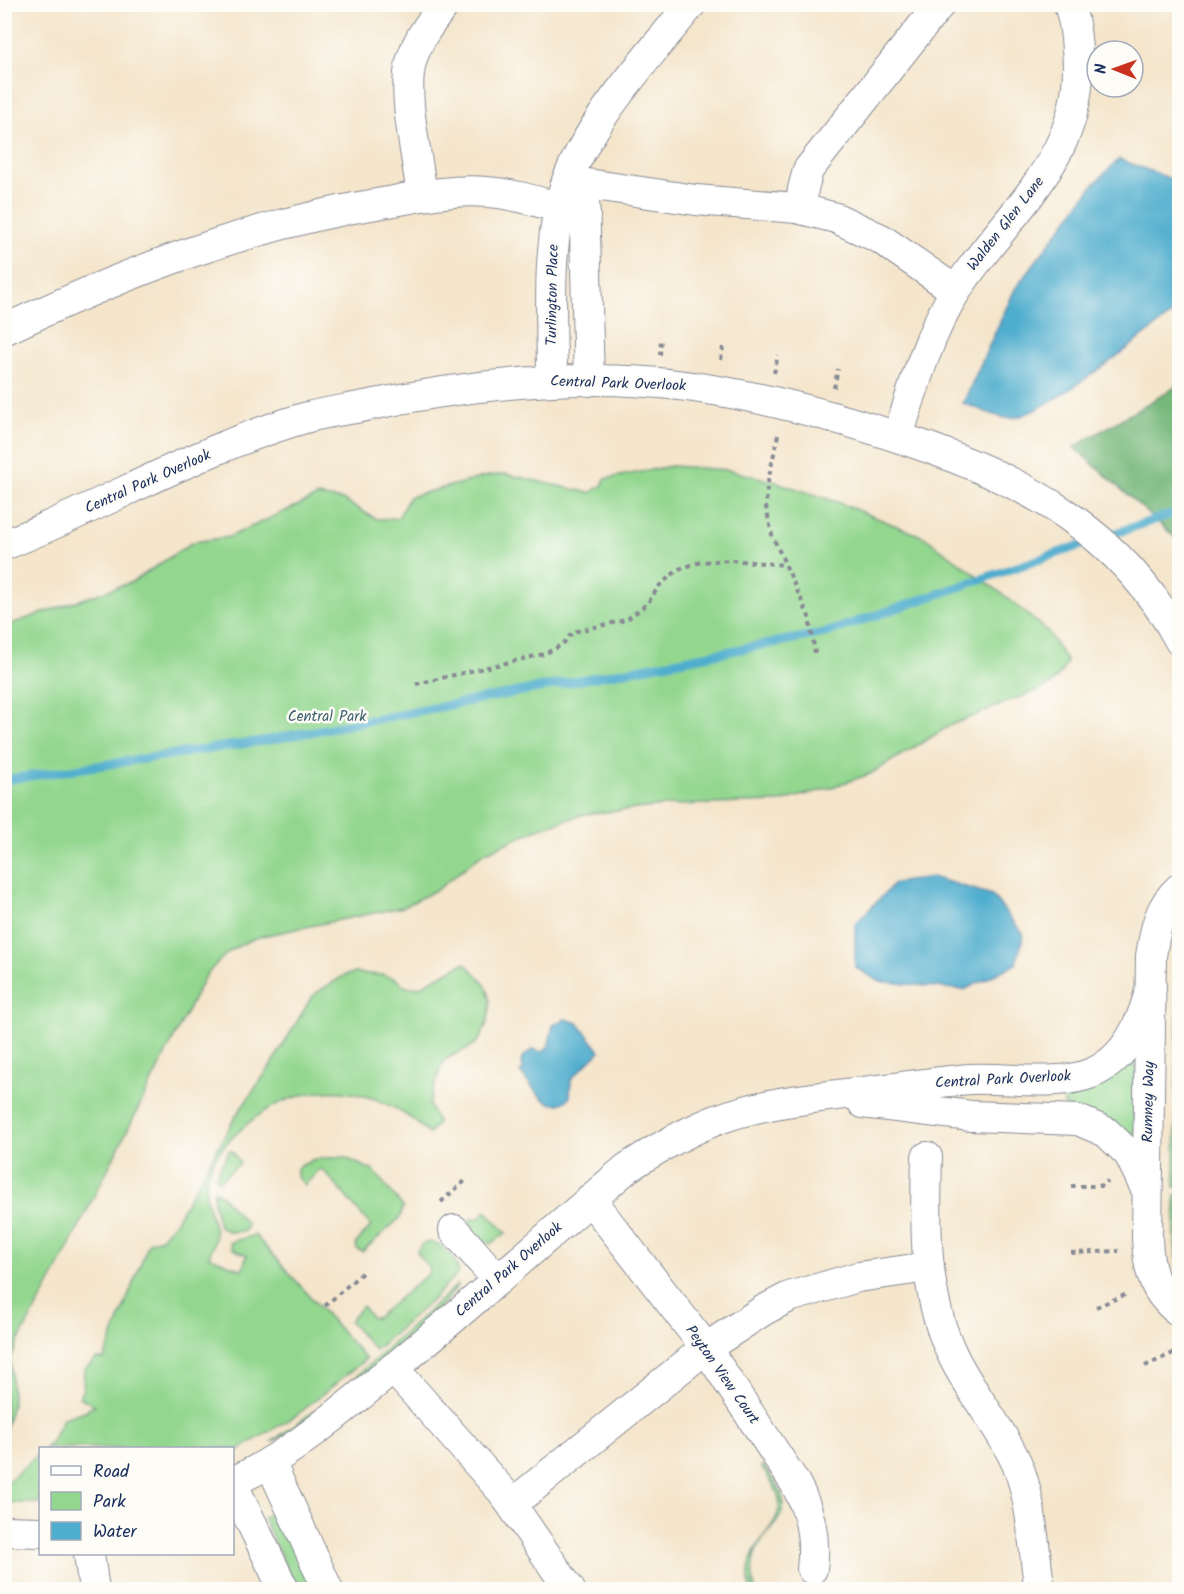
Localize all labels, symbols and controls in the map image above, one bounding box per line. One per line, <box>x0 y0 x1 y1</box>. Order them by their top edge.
north arrow <box>1085 39 1145 99</box>
text: N <box>1089 63 1114 74</box>
street label: Walden Glen Lane <box>961 171 1051 276</box>
street label: Turlington Place <box>540 244 566 346</box>
street label: Central Park Overlook <box>550 370 687 398</box>
street label: Central Park Overlook <box>81 443 216 521</box>
park label: Central Park <box>288 705 367 729</box>
street label: Rumney Way <box>1136 1060 1162 1143</box>
street label: Central Park Overlook <box>934 1064 1072 1096</box>
street label: Central Park Overlook <box>450 1216 569 1324</box>
street label: Peyton View Court <box>679 1320 765 1430</box>
legend <box>39 1447 234 1555</box>
text: Road <box>93 1458 130 1487</box>
text: Park <box>93 1488 126 1517</box>
text: Water <box>93 1518 138 1547</box>

